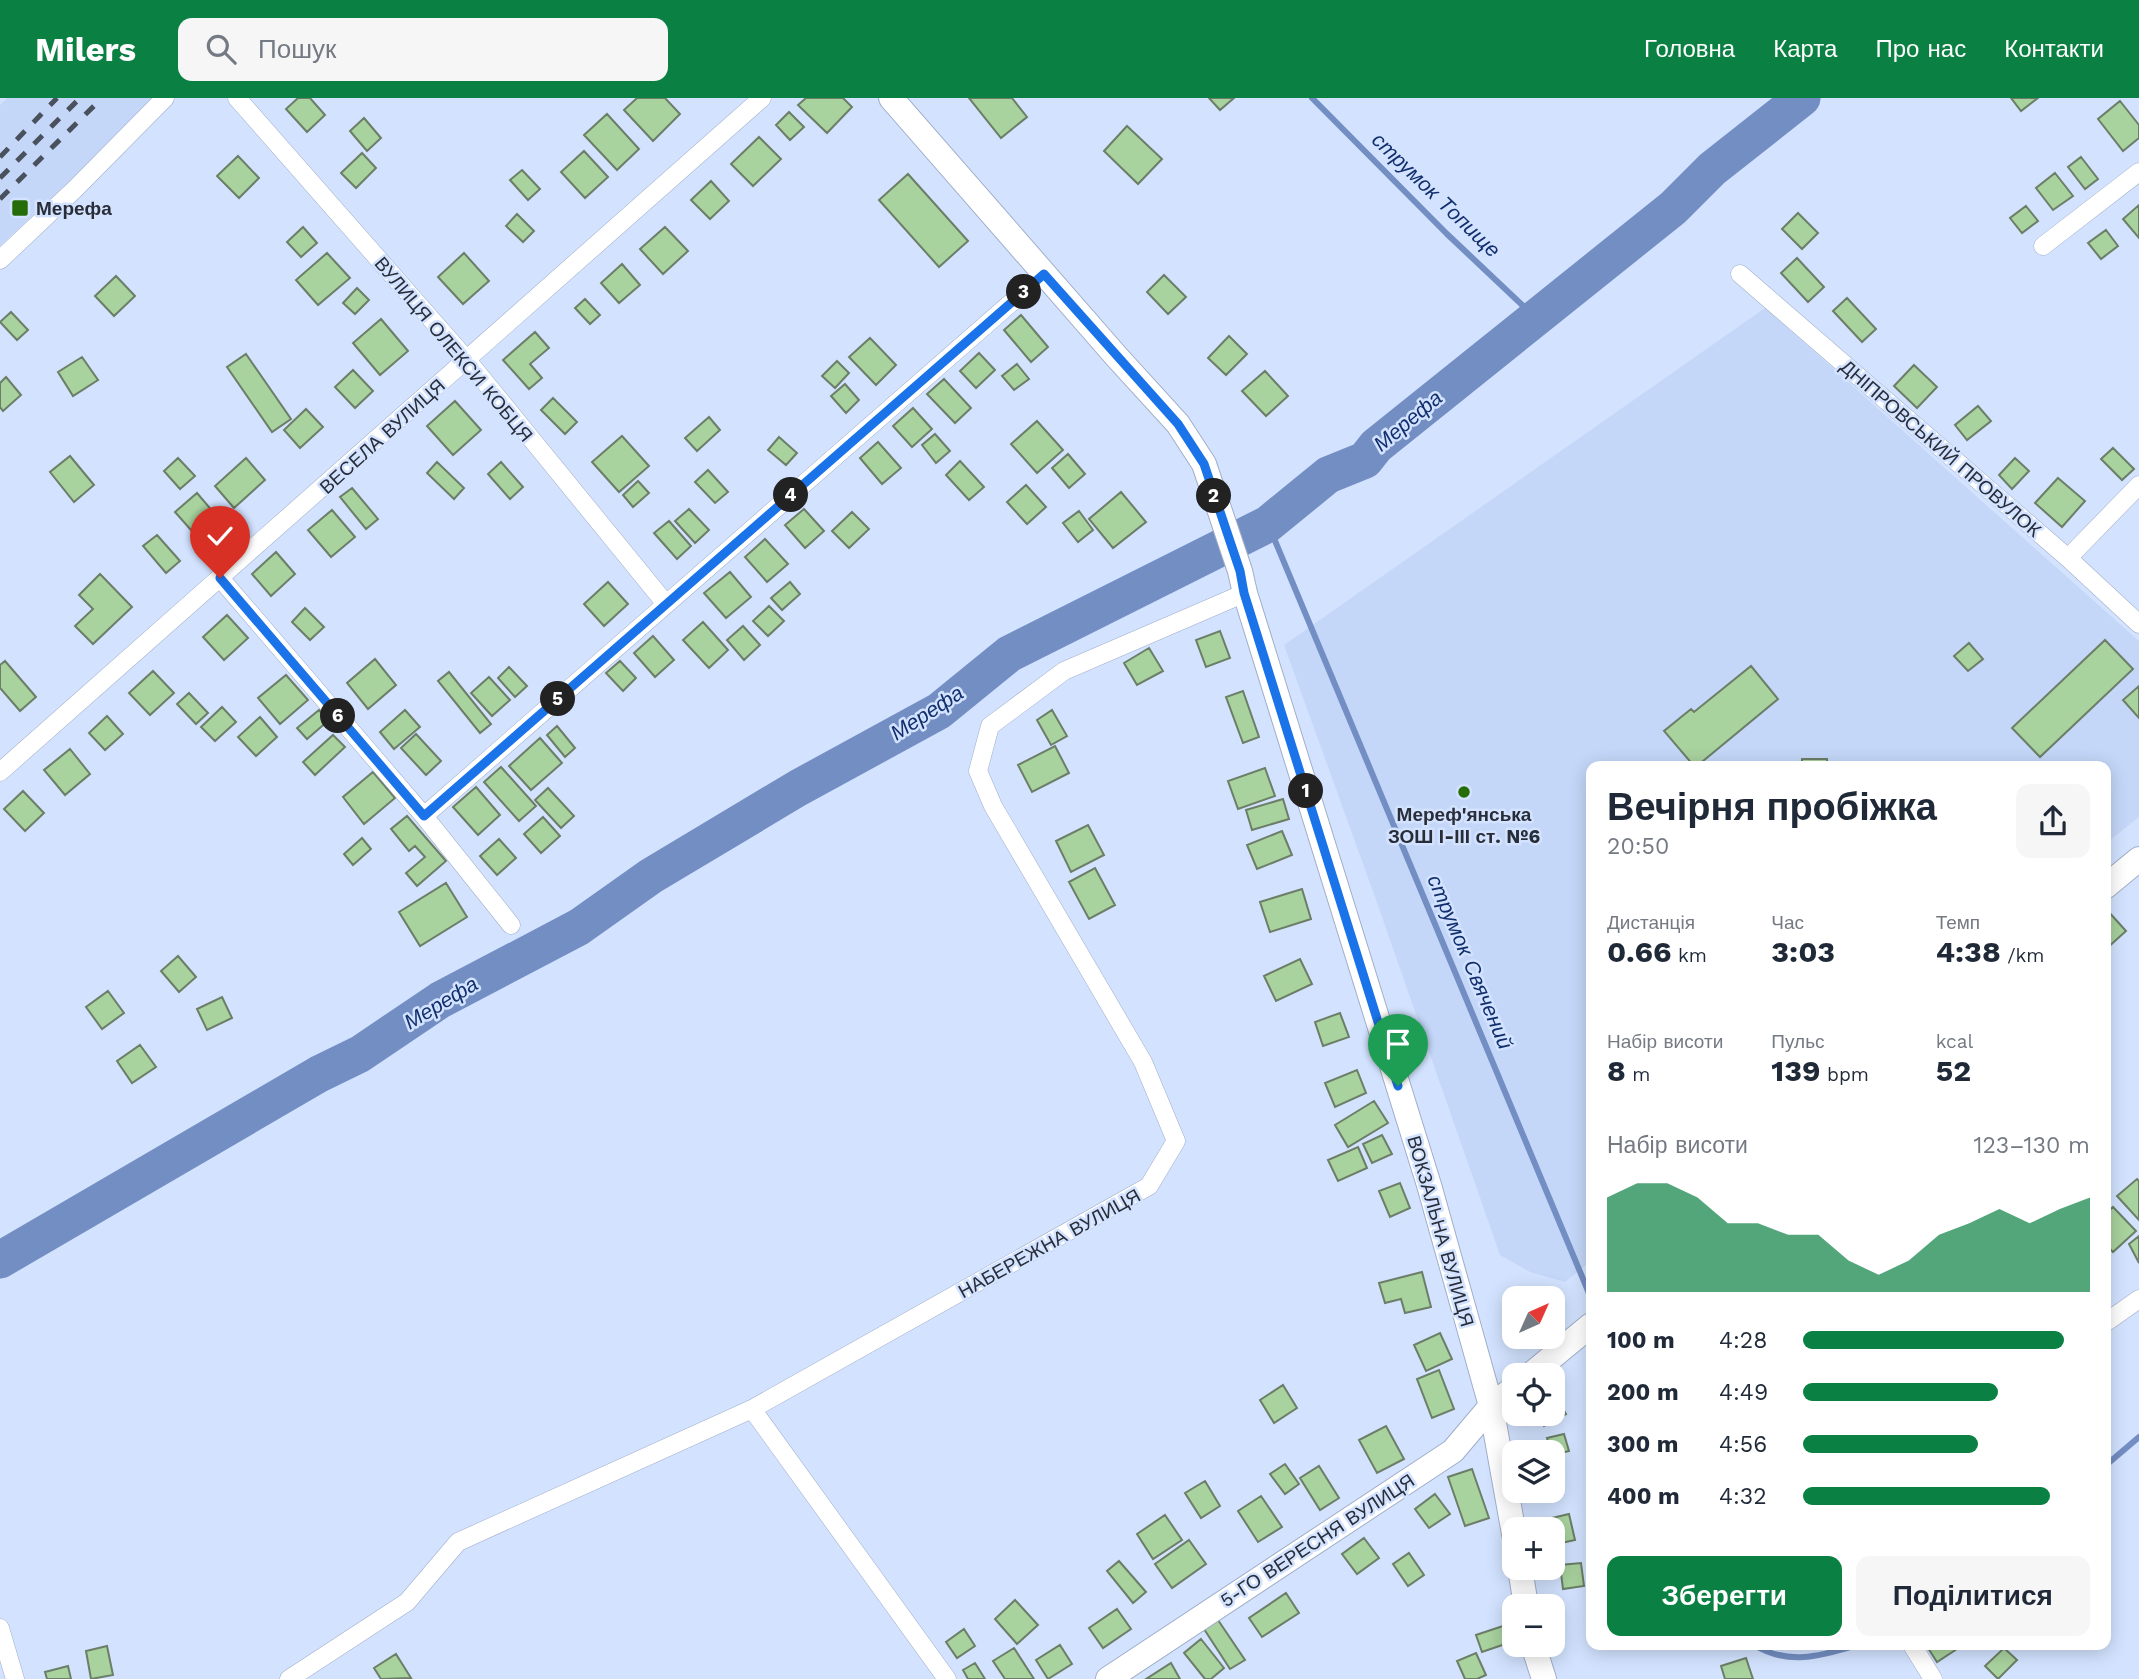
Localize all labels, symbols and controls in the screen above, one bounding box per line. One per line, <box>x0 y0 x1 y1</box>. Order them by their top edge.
search box <box>178 18 668 81</box>
text: Milers <box>35 30 136 69</box>
icon: search <box>202 30 240 68</box>
text: Пошук <box>258 34 336 64</box>
text: Головна <box>1644 35 1735 63</box>
text: Карта <box>1773 35 1837 63</box>
text: Про нас <box>1875 35 1966 63</box>
text: Контакти <box>2004 35 2104 63</box>
water label: струмок Топище <box>1367 127 1506 262</box>
place label: Мерефа <box>36 197 112 220</box>
marker: Мерефа <box>10 198 30 218</box>
street label: ВУЛИЦЯ ОЛЕКСИ КОБЦЯ <box>370 252 538 446</box>
pin: 3 <box>1006 274 1042 310</box>
text: 3 <box>1018 280 1029 303</box>
street label: ДНІПРОВСЬКИЙ ПРОВУЛОК <box>1836 355 2046 542</box>
street label: ВЕСЕЛА ВУЛИЦЯ <box>315 374 450 499</box>
water label: Мерефа <box>1368 385 1447 456</box>
pin: 4 <box>774 478 808 512</box>
pin: 2 <box>1196 478 1232 514</box>
text: 4 <box>784 483 797 506</box>
text: 2 <box>1208 484 1219 507</box>
pin <box>190 506 250 578</box>
icon: check <box>201 517 239 555</box>
water label: Мерефа <box>886 680 968 745</box>
pin: 5 <box>540 682 576 716</box>
text: 5 <box>552 687 563 710</box>
pin: 6 <box>320 698 356 734</box>
text: 6 <box>332 704 343 727</box>
pin: 1 <box>1288 774 1324 808</box>
text: 1 <box>1301 779 1310 802</box>
marker: Мереф'янська ЗОШ І-ІІІ ст. №6 <box>1456 784 1472 800</box>
button: share <box>2016 784 2090 858</box>
text: Вечірня пробіжка <box>1607 785 1937 829</box>
place label: Мереф'янська ЗОШ І-ІІІ ст. №6 <box>1388 803 1540 848</box>
text: 20:50 <box>1607 833 1669 860</box>
water label: струмок Свячений <box>1422 871 1519 1053</box>
text: Дистанція <box>1607 911 1695 934</box>
text: Час <box>1771 911 1804 934</box>
text: Темп <box>1936 911 1980 934</box>
text: 0.66 <box>1607 934 1672 969</box>
text: 3:03 <box>1771 934 1835 969</box>
text: 4:38 <box>1936 934 2001 969</box>
text: km <box>1672 944 1707 967</box>
text: /km <box>2001 944 2044 967</box>
water label: Мерефа <box>399 971 482 1034</box>
pin <box>1368 1014 1428 1086</box>
icon: arrive <box>1379 1025 1417 1063</box>
text: Набір висоти <box>1607 1030 1723 1053</box>
text: Пульс <box>1771 1030 1825 1053</box>
text: kcal <box>1936 1030 1973 1053</box>
text: 8 <box>1607 1053 1626 1088</box>
text: 139 <box>1771 1053 1821 1088</box>
text: 52 <box>1936 1053 1971 1088</box>
text: m <box>1626 1063 1650 1086</box>
text: bpm <box>1821 1063 1869 1086</box>
text: Набір висоти <box>1607 1132 1748 1159</box>
text: 123–130 m <box>1973 1132 2090 1159</box>
street label: ВОКЗАЛЬНА ВУЛИЦЯ <box>1402 1133 1479 1329</box>
street label: НАБЕРЕЖНА ВУЛИЦЯ <box>954 1184 1144 1303</box>
north arrow <box>1502 1286 1564 1349</box>
map controls <box>1502 1286 1565 1657</box>
text: 100 m <box>1607 1327 1675 1354</box>
text: 4:28 <box>1719 1327 1767 1354</box>
button: locate <box>1502 1363 1565 1426</box>
text: 200 m <box>1607 1379 1679 1406</box>
text: 4:49 <box>1719 1379 1768 1406</box>
text: 300 m <box>1607 1431 1678 1458</box>
text: 4:56 <box>1719 1431 1767 1458</box>
button: layers <box>1502 1440 1565 1503</box>
street label: 5-ГО ВЕРЕСНЯ ВУЛИЦЯ <box>1216 1469 1419 1612</box>
text: 400 m <box>1607 1483 1680 1510</box>
text: 4:32 <box>1719 1483 1767 1510</box>
button: + <box>1502 1517 1565 1580</box>
button: Зберегти <box>1607 1556 1842 1636</box>
button: Поділитися <box>1856 1556 2090 1636</box>
button: − <box>1502 1594 1565 1657</box>

